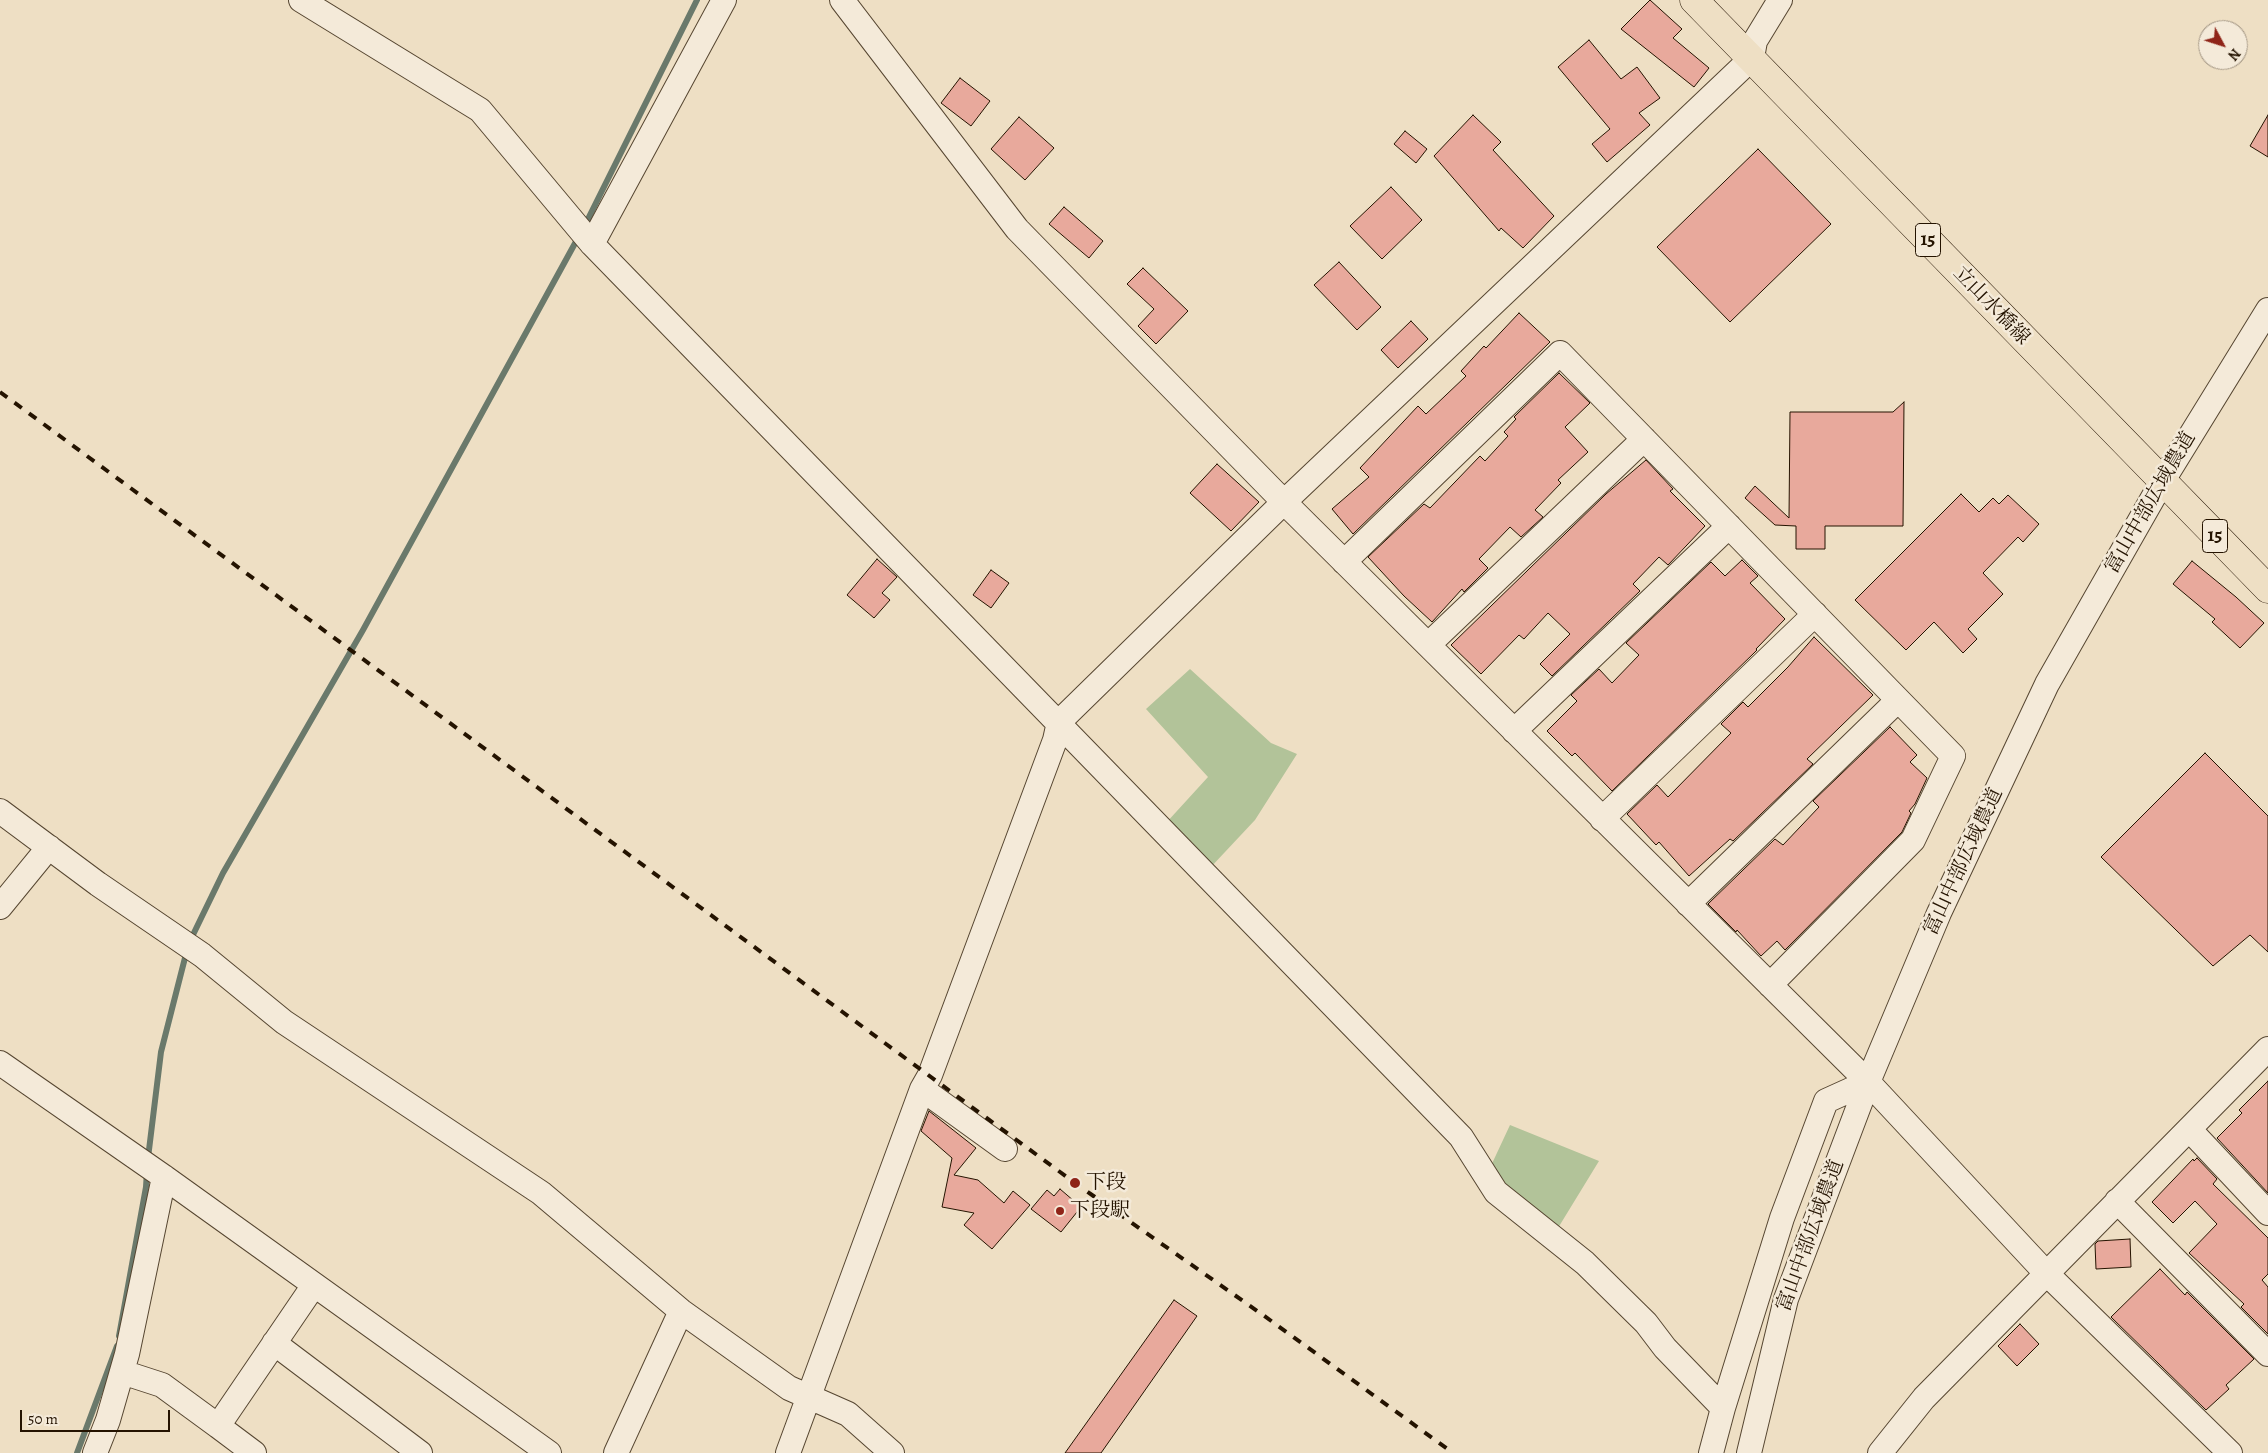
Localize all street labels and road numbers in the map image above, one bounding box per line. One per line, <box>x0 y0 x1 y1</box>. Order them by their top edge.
road number: 15 <box>1916 224 1940 256</box>
street label: 立山水橋線 <box>1948 262 2034 350</box>
street label: 富山中部広域農道 <box>2101 428 2201 578</box>
road number: 15 <box>2202 520 2228 552</box>
street label: 富山中部広域農道 <box>1919 784 2009 940</box>
street label: 富山中部広域農道 <box>1772 1157 1850 1315</box>

